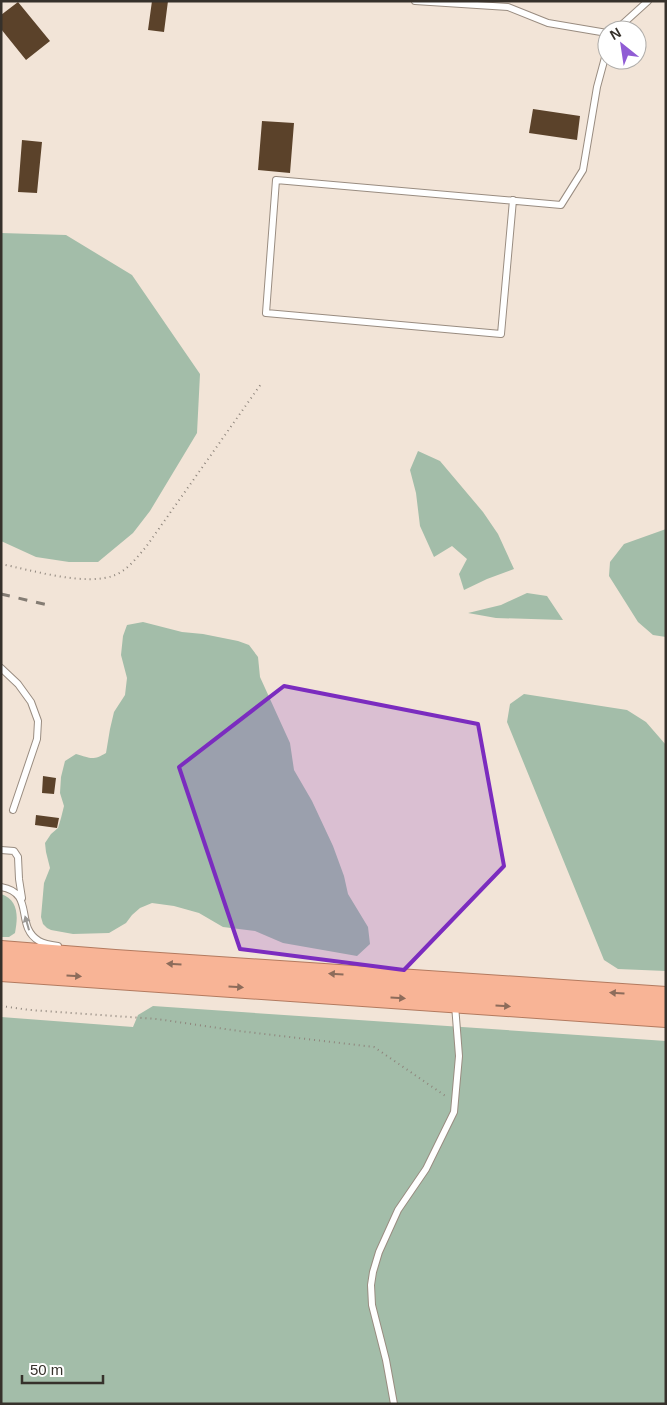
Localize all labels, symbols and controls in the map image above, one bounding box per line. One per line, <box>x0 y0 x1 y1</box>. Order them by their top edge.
north arrow <box>597 20 647 70</box>
text: N <box>607 24 624 43</box>
one-way arrow <box>22 915 30 930</box>
one-way arrow <box>166 959 182 967</box>
one-way arrow <box>328 970 344 978</box>
one-way arrow <box>66 972 82 980</box>
one-way arrow <box>228 984 244 992</box>
one-way arrow <box>609 989 625 997</box>
one-way arrow <box>391 995 407 1003</box>
one-way arrow <box>496 1002 512 1010</box>
scale bar <box>22 1352 104 1384</box>
text: 50 m <box>30 1361 63 1378</box>

